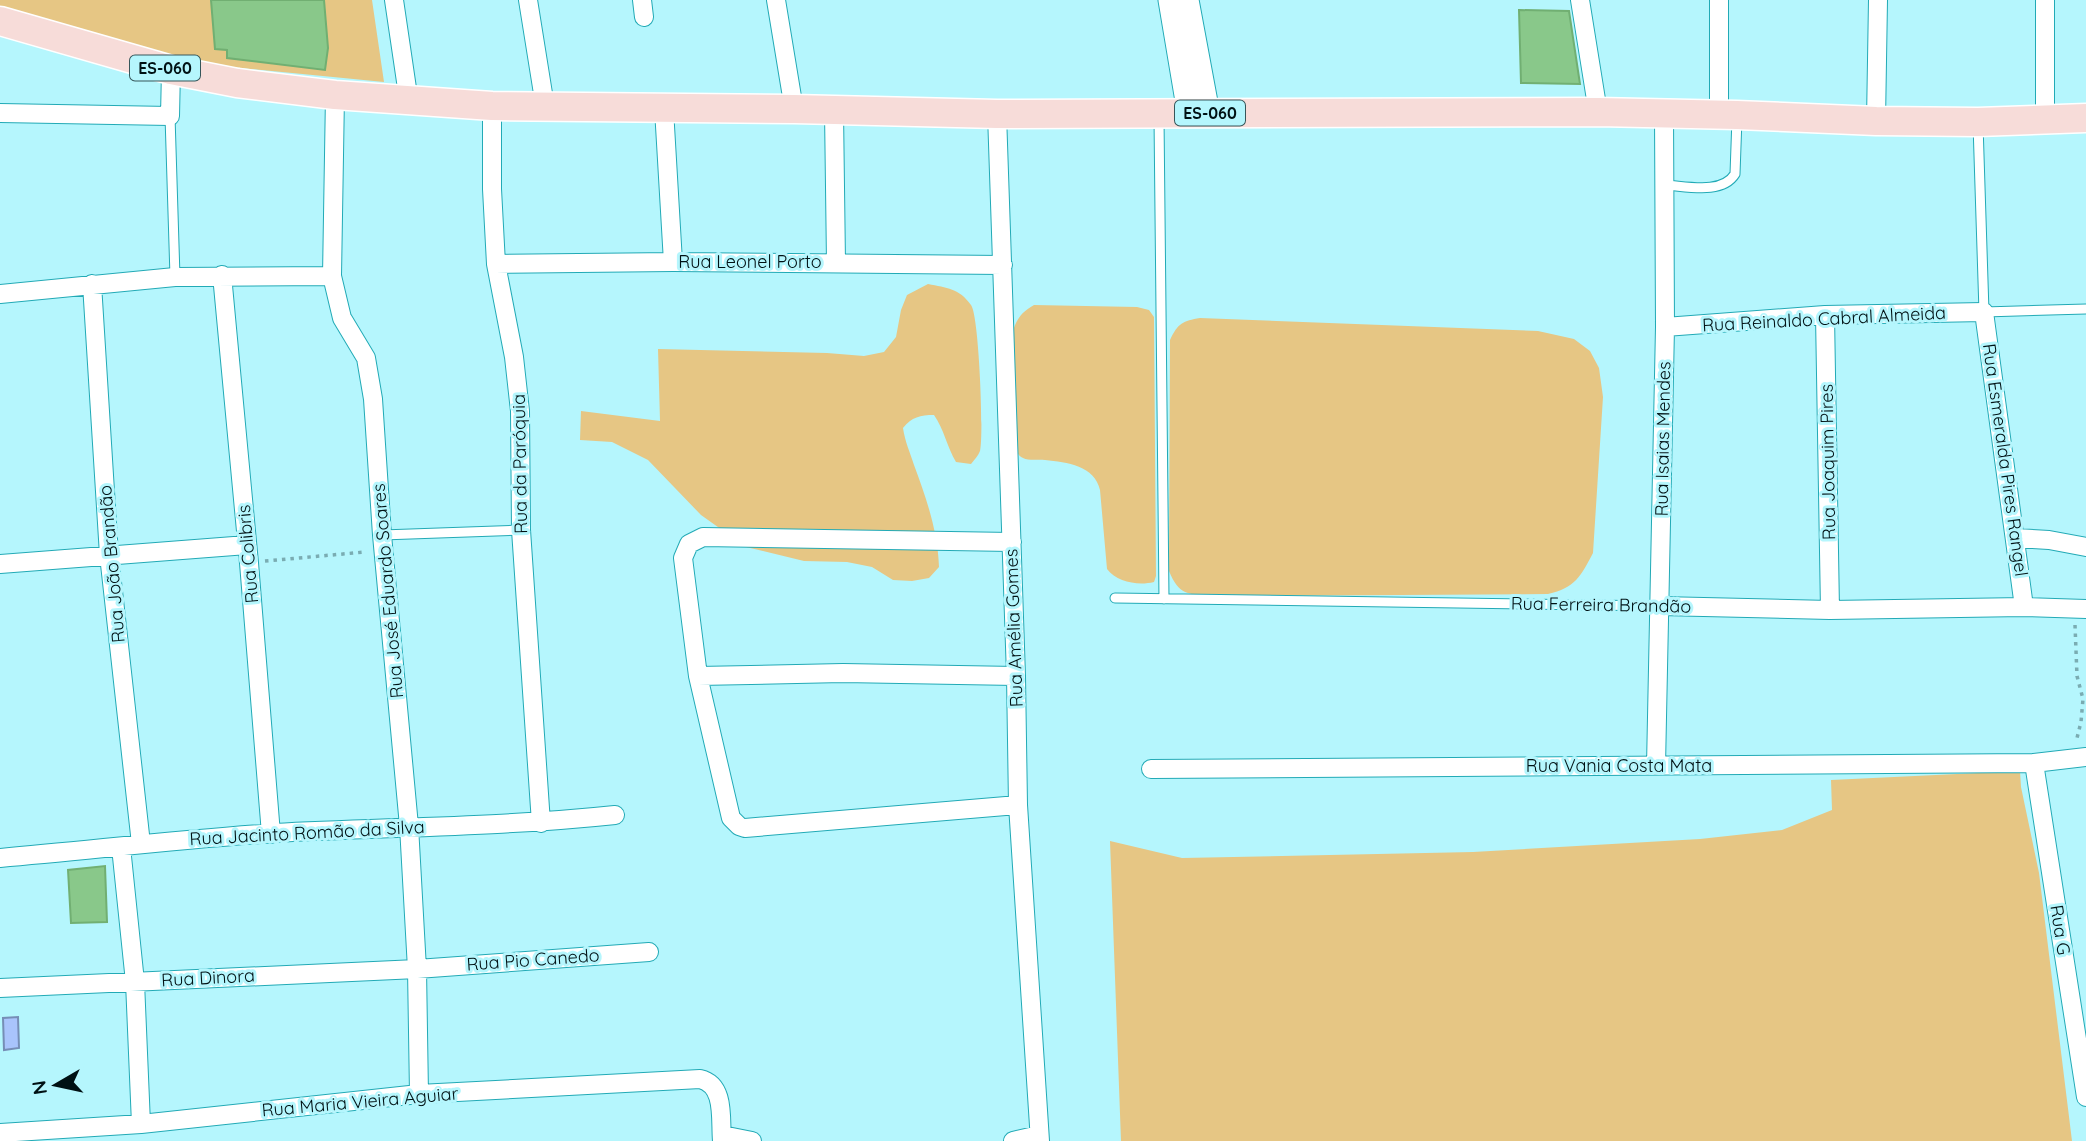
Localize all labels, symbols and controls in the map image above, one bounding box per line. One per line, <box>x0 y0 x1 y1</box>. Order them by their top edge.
road number: ES-060 <box>130 55 200 80</box>
road number: ES-060 <box>1175 100 1245 125</box>
street label: Rua Leonel Porto <box>678 250 822 273</box>
street label: Rua Reinaldo Cabral Almeida <box>1701 301 1947 336</box>
street label: Rua Esmeralda Pires Rangel <box>1978 342 2033 578</box>
street label: Rua Isaias Mendes <box>1650 361 1675 517</box>
street label: Rua Joaquim Pires <box>1815 384 1840 540</box>
street label: Rua da Paróquia <box>507 394 532 534</box>
street label: Rua José Eduardo Soares <box>367 483 408 699</box>
street label: Rua João Brandão <box>93 484 130 644</box>
street label: Rua Colibris <box>232 504 263 604</box>
street label: Rua Amélia Gomes <box>999 548 1028 708</box>
street label: Rua Ferreira Brandão <box>1511 591 1691 618</box>
street label: Rua Vania Costa Mata <box>1526 754 1712 777</box>
street label: Rua Jacinto Romão da Silva <box>189 815 425 850</box>
street label: Rua G <box>2045 903 2076 957</box>
street label: Rua Pio Canedo <box>466 943 600 976</box>
street label: Rua Dinora <box>161 964 255 991</box>
north arrow <box>21 1050 91 1120</box>
text: N <box>26 1079 52 1096</box>
street label: Rua Maria Vieira Aguiar <box>261 1081 459 1122</box>

